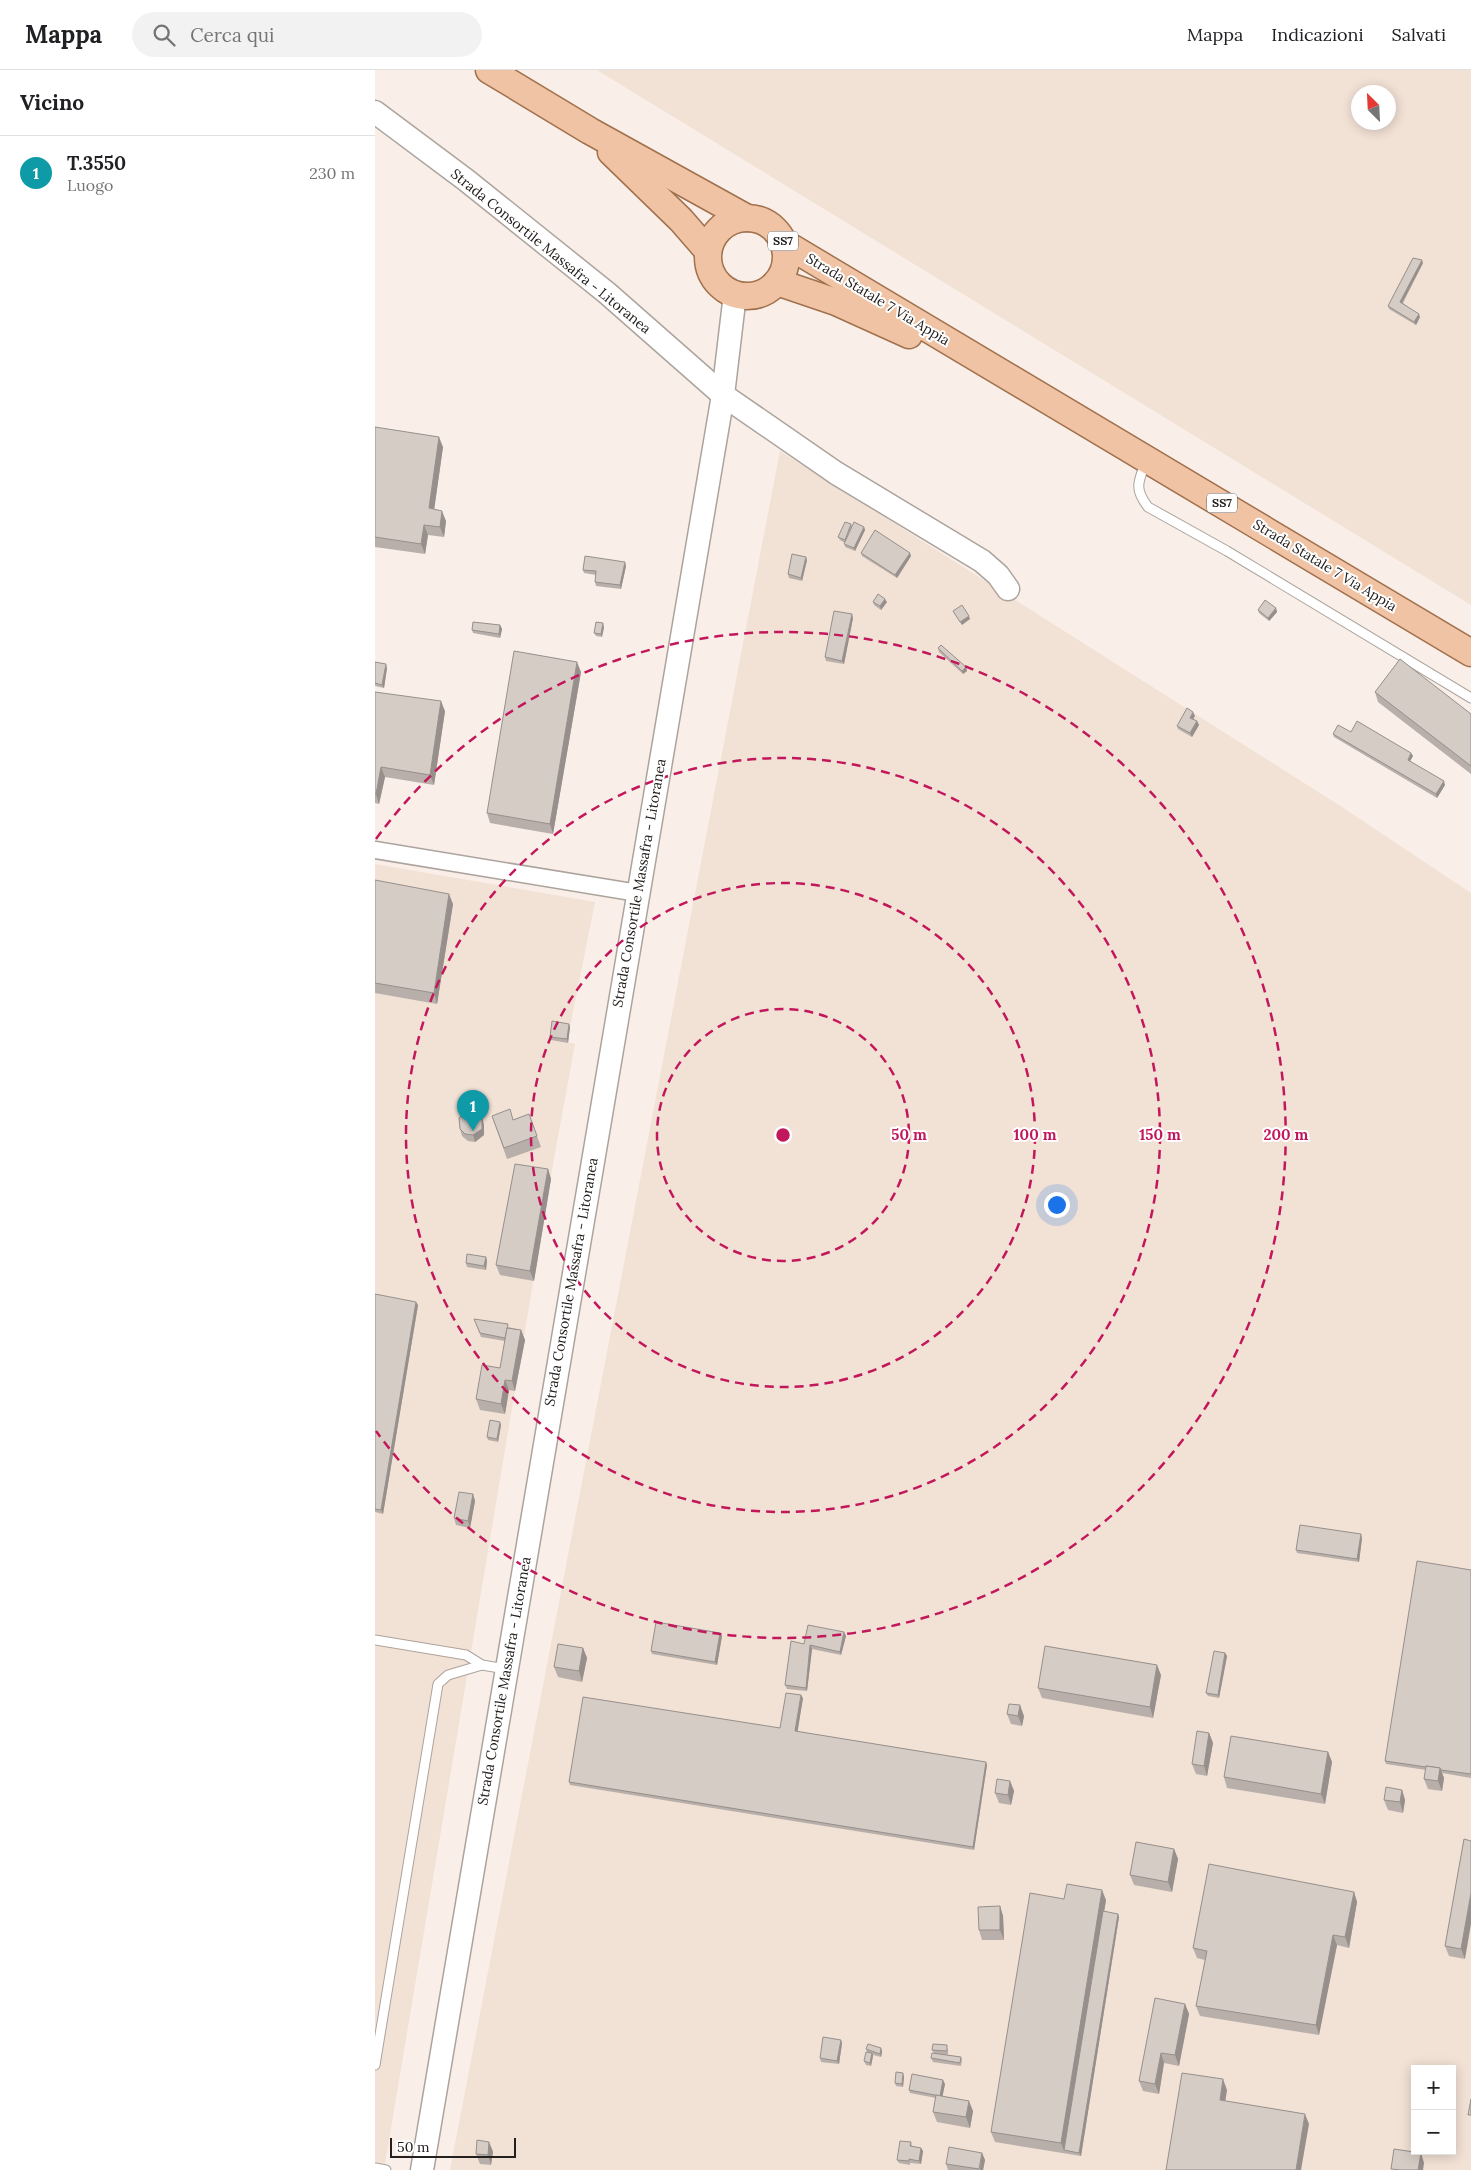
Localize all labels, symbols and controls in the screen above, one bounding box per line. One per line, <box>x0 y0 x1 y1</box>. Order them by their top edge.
search box <box>132 12 482 57</box>
text: Mappa <box>25 19 102 50</box>
icon: search <box>150 21 178 49</box>
text: Cerca qui <box>190 23 274 47</box>
text: Mappa <box>1187 23 1243 46</box>
text: Indicazioni <box>1271 23 1364 46</box>
text: Salvati <box>1392 23 1446 46</box>
north arrow <box>1351 85 1396 130</box>
text: Vicino <box>20 89 84 116</box>
text: T.3550 <box>67 151 126 175</box>
text: 1 <box>33 163 39 183</box>
text: 230 m <box>309 163 355 183</box>
street label: Strada Consortile Massafra - Litoranea <box>447 165 655 337</box>
text: Luogo <box>67 175 113 195</box>
road number: SS7 <box>768 232 798 250</box>
street label: Strada Statale 7 Via Appia <box>803 249 953 349</box>
road number: SS7 <box>1207 493 1237 512</box>
street label: Strada Statale 7 Via Appia <box>1250 515 1400 615</box>
street label: Strada Consortile Massafra - Litoranea <box>608 757 670 1009</box>
pin: 1 <box>457 1090 489 1131</box>
text: 50 m <box>891 1125 927 1144</box>
text: 100 m <box>1014 1125 1057 1144</box>
text: 150 m <box>1139 1125 1181 1144</box>
text: 200 m <box>1264 1125 1309 1144</box>
centre of rings <box>774 1126 792 1144</box>
street label: Strada Consortile Massafra - Litoranea <box>540 1156 602 1408</box>
your location <box>1044 1192 1070 1218</box>
street label: Strada Consortile Massafra - Litoranea <box>473 1555 535 1807</box>
map controls <box>1411 2065 1456 2155</box>
button: + <box>1411 2065 1456 2110</box>
button: − <box>1411 2110 1456 2155</box>
scale bar <box>390 2135 516 2158</box>
text: 50 m <box>397 2138 430 2156</box>

